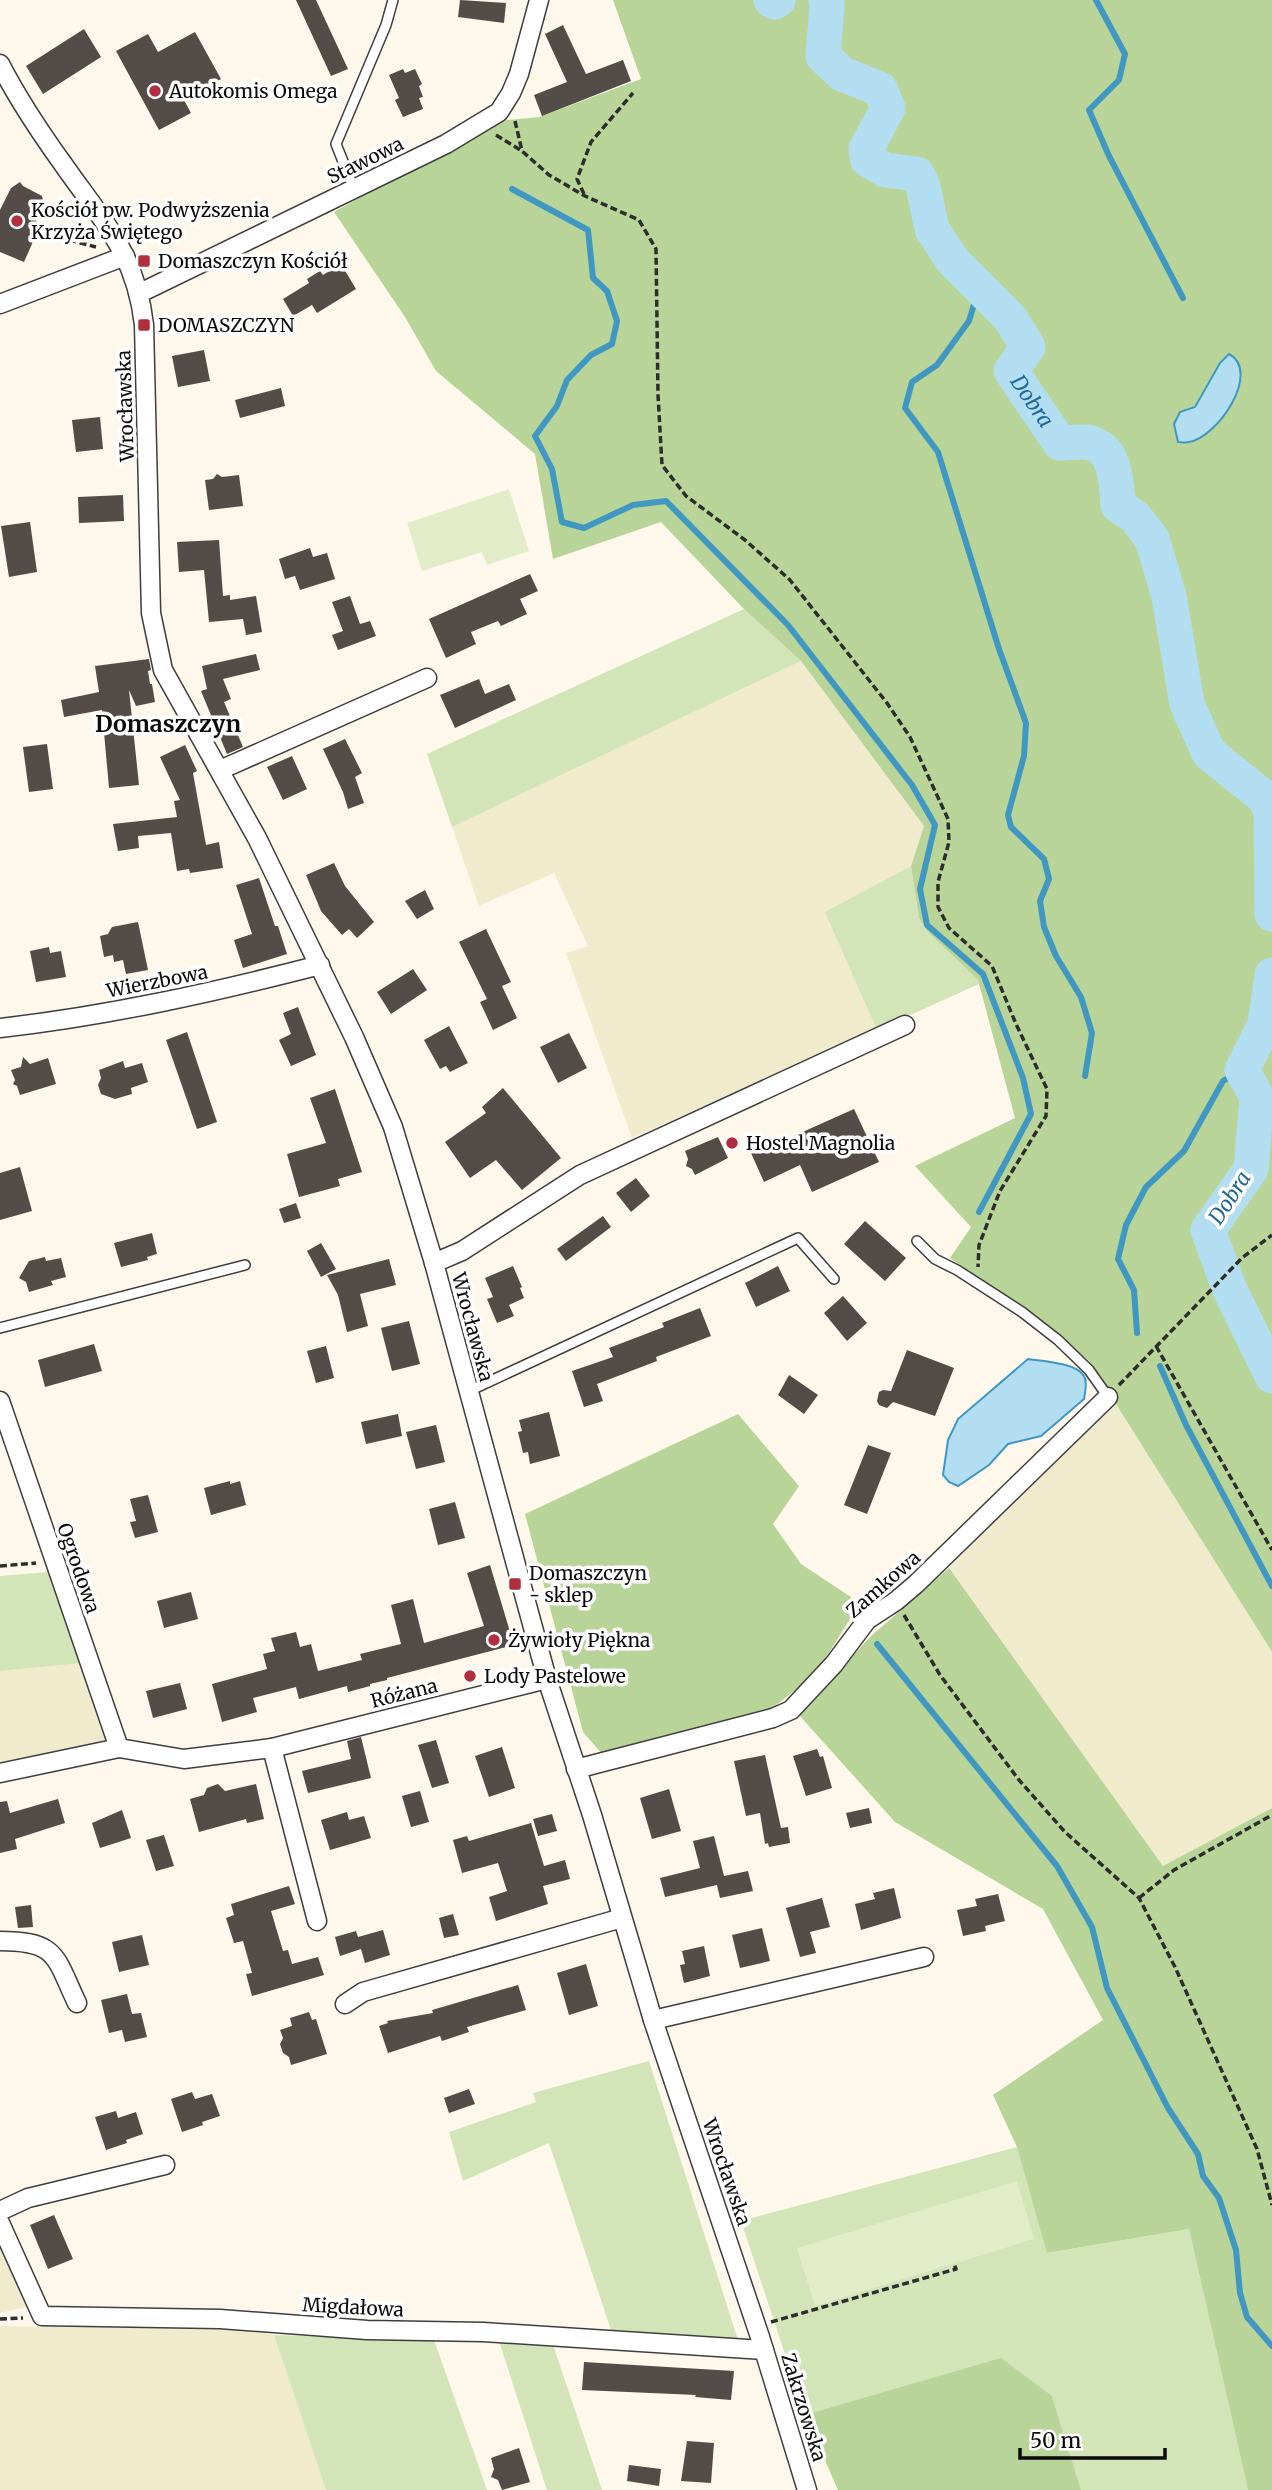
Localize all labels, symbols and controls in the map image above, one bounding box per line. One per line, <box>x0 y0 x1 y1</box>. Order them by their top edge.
place label: Autokomis Omega <box>168 79 337 103</box>
marker: Autokomis Omega <box>147 83 163 99</box>
street label: Stawowa <box>323 131 407 189</box>
place label: Kościół pw. Podwyższenia Krzyża Świętego <box>31 198 270 244</box>
marker: Kościół pw. Podwyższenia Krzyża Świętego <box>9 213 25 229</box>
place label: Domaszczyn Kościół <box>158 249 348 273</box>
marker: Domaszczyn Kościół <box>136 253 152 269</box>
place label: DOMASZCZYN <box>158 313 295 337</box>
marker: DOMASZCZYN <box>136 317 152 333</box>
street label: Wrocławska <box>111 350 139 463</box>
water label: Dobra <box>1004 369 1060 433</box>
district label: Domaszczyn <box>95 709 241 738</box>
street label: Wierzbowa <box>103 959 210 1003</box>
place label: Hostel Magnolia <box>746 1131 895 1155</box>
marker: Hostel Magnolia <box>724 1135 740 1151</box>
water label: Dobra <box>1202 1166 1257 1230</box>
street label: Wrocławska <box>447 1269 499 1384</box>
street label: Ogrodowa <box>52 1520 106 1616</box>
street label: Zamkowa <box>841 1545 925 1623</box>
place label: Domaszczyn - sklep <box>529 1561 647 1607</box>
marker: Domaszczyn - sklep <box>507 1576 523 1592</box>
place label: Żywioły Piękna <box>508 1628 650 1652</box>
marker: Żywioły Piękna <box>486 1632 502 1648</box>
place label: Lody Pastelowe <box>484 1664 626 1688</box>
marker: Lody Pastelowe <box>462 1668 478 1684</box>
street label: Różana <box>368 1673 440 1713</box>
street label: Wrocławska <box>697 2114 757 2229</box>
street label: Migdałowa <box>302 2292 404 2322</box>
street label: Zakrzowska <box>776 2350 832 2464</box>
scale bar <box>1020 2416 1165 2460</box>
text: 50 m <box>1030 2427 1081 2454</box>

